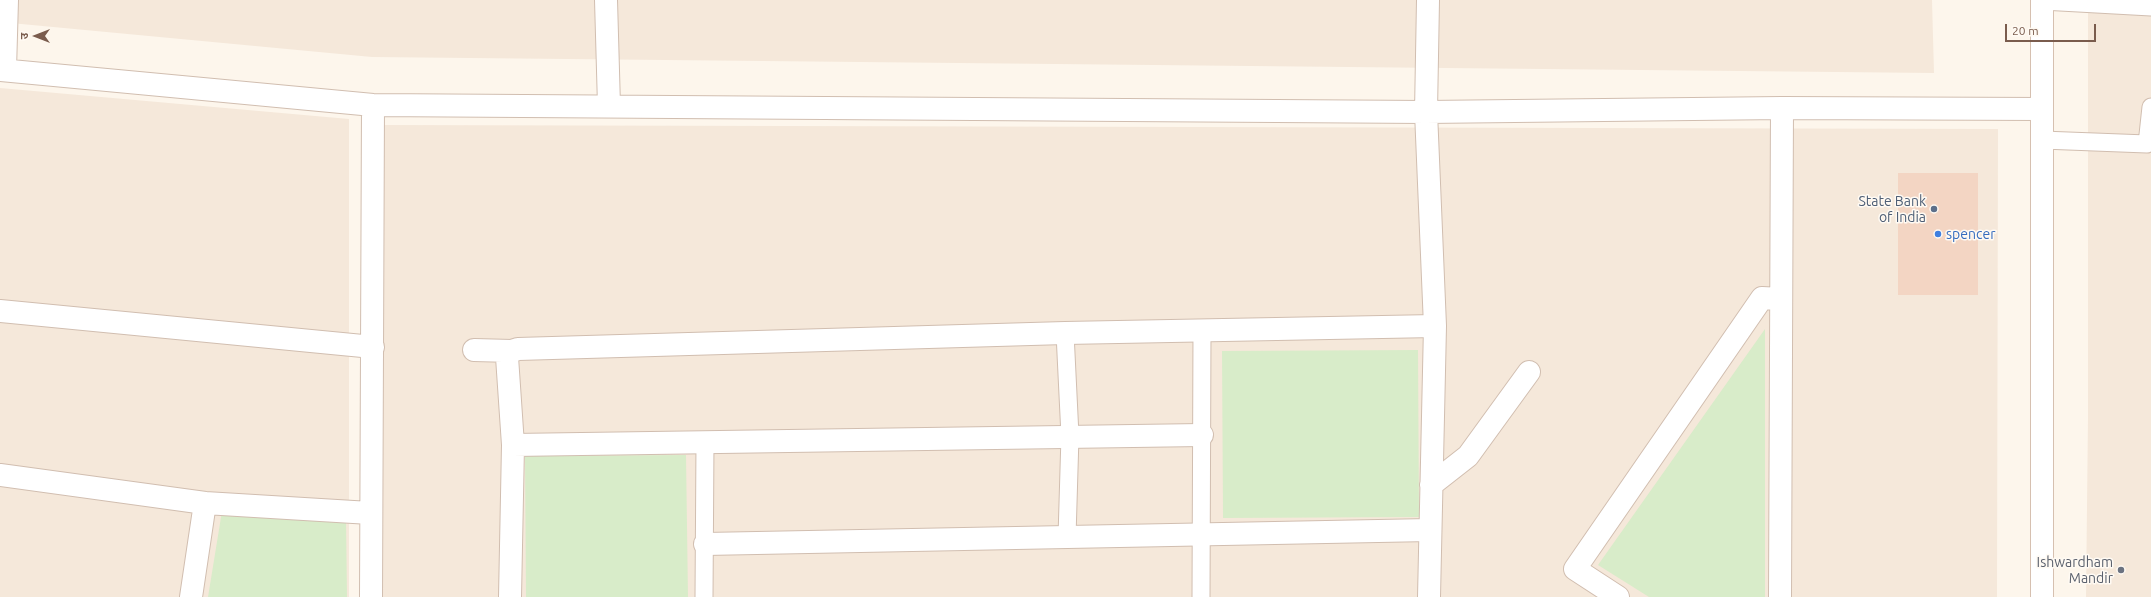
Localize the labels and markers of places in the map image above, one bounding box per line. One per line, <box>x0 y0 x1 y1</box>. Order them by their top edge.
place label: State Bank of India <box>1858 193 1926 226</box>
marker: State Bank of India <box>1929 204 1939 214</box>
place label: spencer <box>1946 226 1995 242</box>
marker: spencer <box>1933 229 1943 239</box>
place label: Ishwardham Mandir <box>2037 554 2113 586</box>
marker: Ishwardham Mandir <box>2116 565 2126 575</box>

